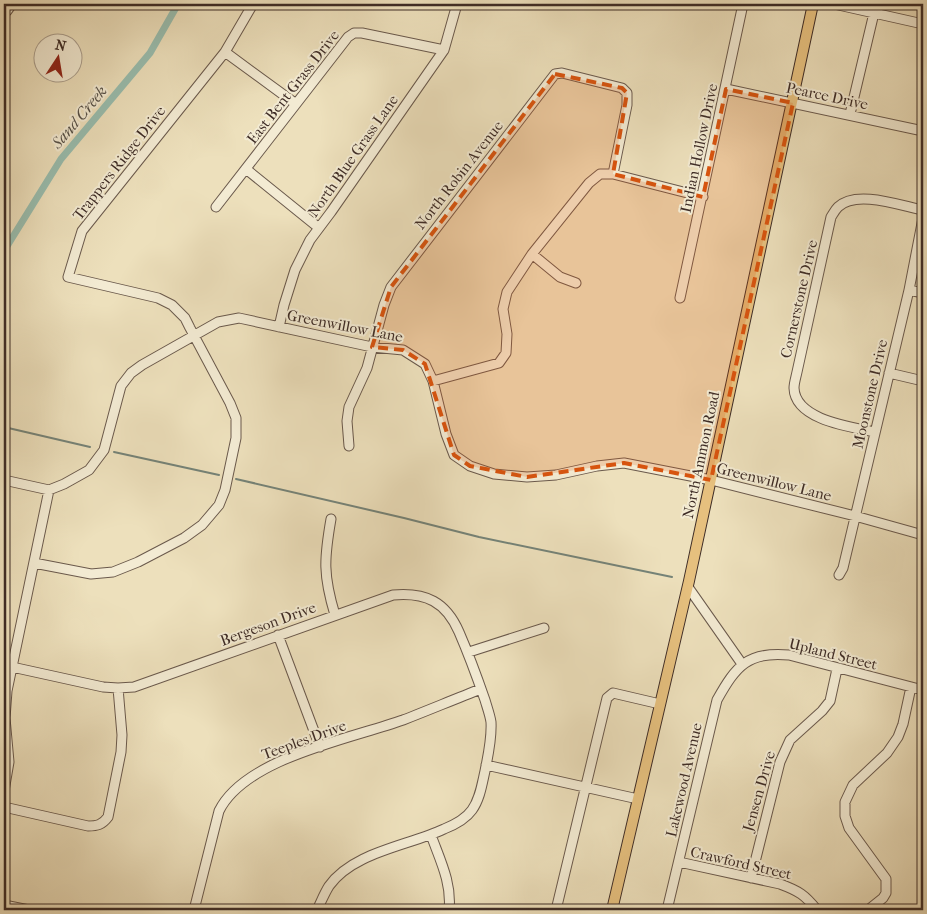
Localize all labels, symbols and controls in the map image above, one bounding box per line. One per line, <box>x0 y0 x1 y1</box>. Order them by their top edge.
street label: East Bent Grass Drive <box>243 26 343 147</box>
north arrow <box>32 32 82 82</box>
text: N <box>54 36 68 55</box>
street label: Pearce Drive <box>784 79 870 114</box>
street label: Indian Hollow Drive <box>677 81 722 214</box>
water label: Sand Creek <box>47 82 111 153</box>
street label: North Blue Grass Lane <box>304 91 402 221</box>
street label: Trappers Ridge Drive <box>69 102 170 224</box>
street label: North Robin Avenue <box>411 117 507 233</box>
street label: Cornerstone Drive <box>777 238 821 360</box>
street label: Greenwillow Lane <box>285 306 405 346</box>
street label: Moonstone Drive <box>849 337 891 450</box>
street label: North Ammon Road <box>679 389 723 520</box>
street label: Greenwillow Lane <box>715 459 834 505</box>
street label: Bergeson Drive <box>218 598 319 650</box>
street label: Upland Street <box>787 634 880 674</box>
street label: Teeples Drive <box>259 716 349 764</box>
street label: Lakewood Avenue <box>662 721 706 839</box>
street label: Jensen Drive <box>739 748 779 834</box>
street label: Crawford Street <box>689 843 794 884</box>

